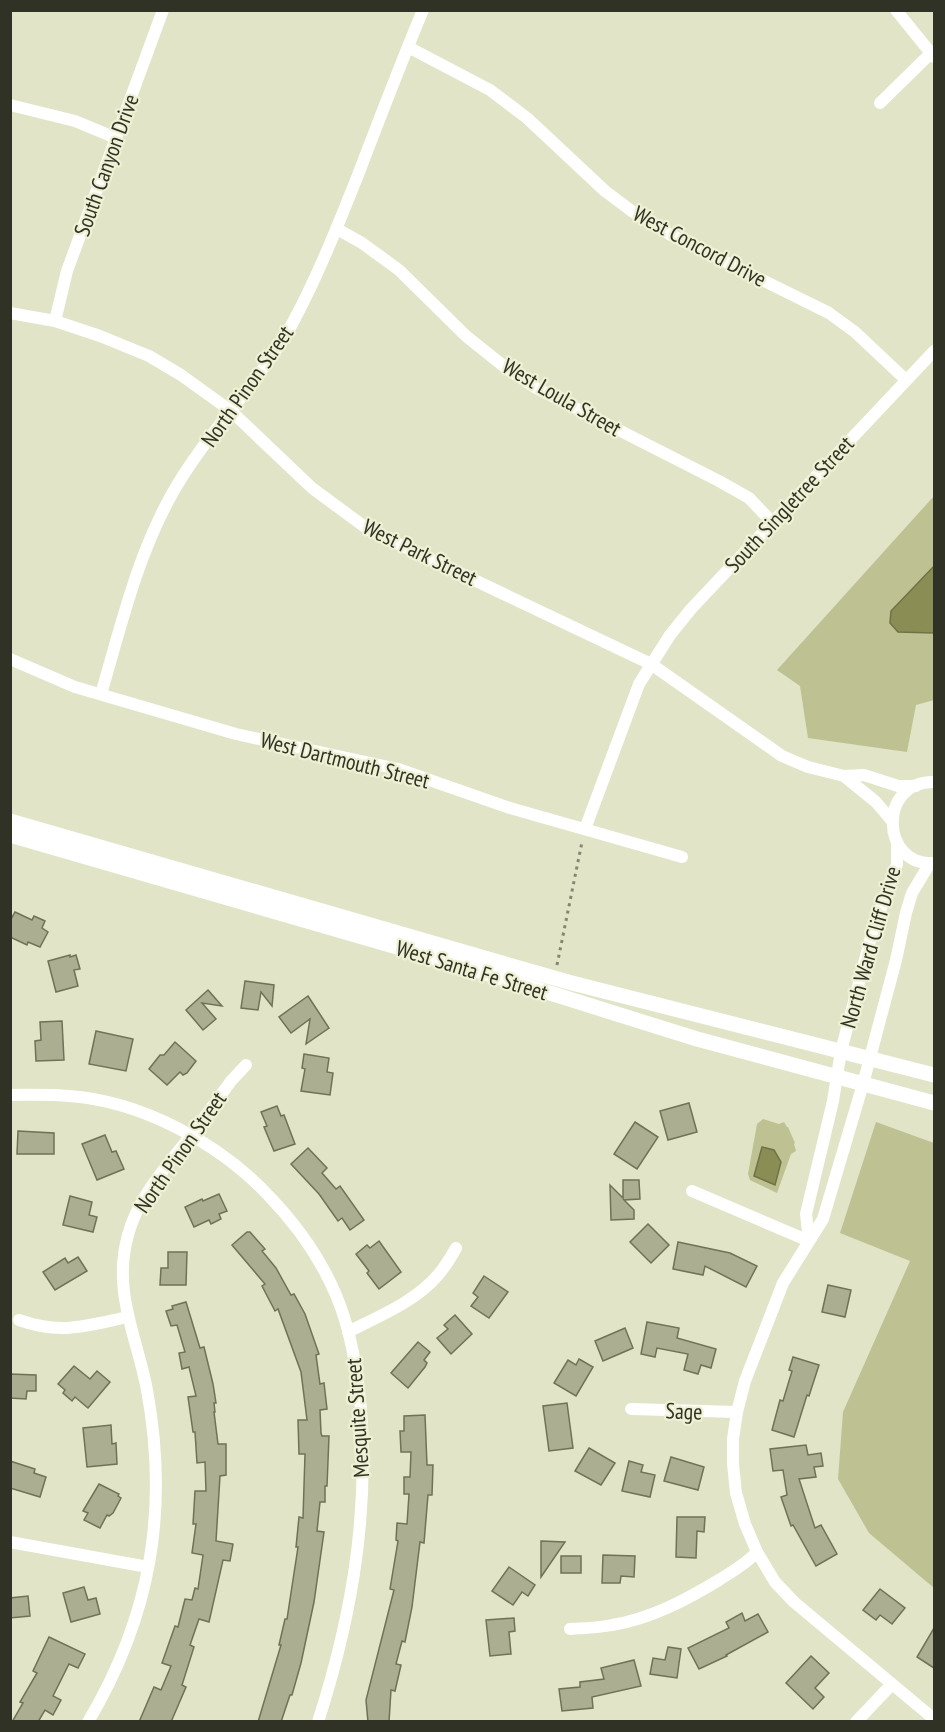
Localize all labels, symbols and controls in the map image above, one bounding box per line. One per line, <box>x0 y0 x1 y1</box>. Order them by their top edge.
street label: South Canyon Drive <box>67 90 145 240</box>
street label: West Concord Drive <box>629 199 771 293</box>
street label: North Pinon Street <box>195 320 299 452</box>
street label: West Loula Street <box>498 352 626 442</box>
street label: South Singletree Street <box>719 430 859 578</box>
street label: West Park Street <box>358 512 482 592</box>
street label: West Dartmouth Street <box>257 725 433 795</box>
street label: North Ward Cliff Drive <box>834 863 906 1031</box>
street label: West Santa Fe Street <box>393 934 551 1006</box>
street label: North Pinon Street <box>128 1086 232 1218</box>
street label: Mesquite Street <box>339 1357 375 1479</box>
street label: Sage <box>665 1396 703 1426</box>

